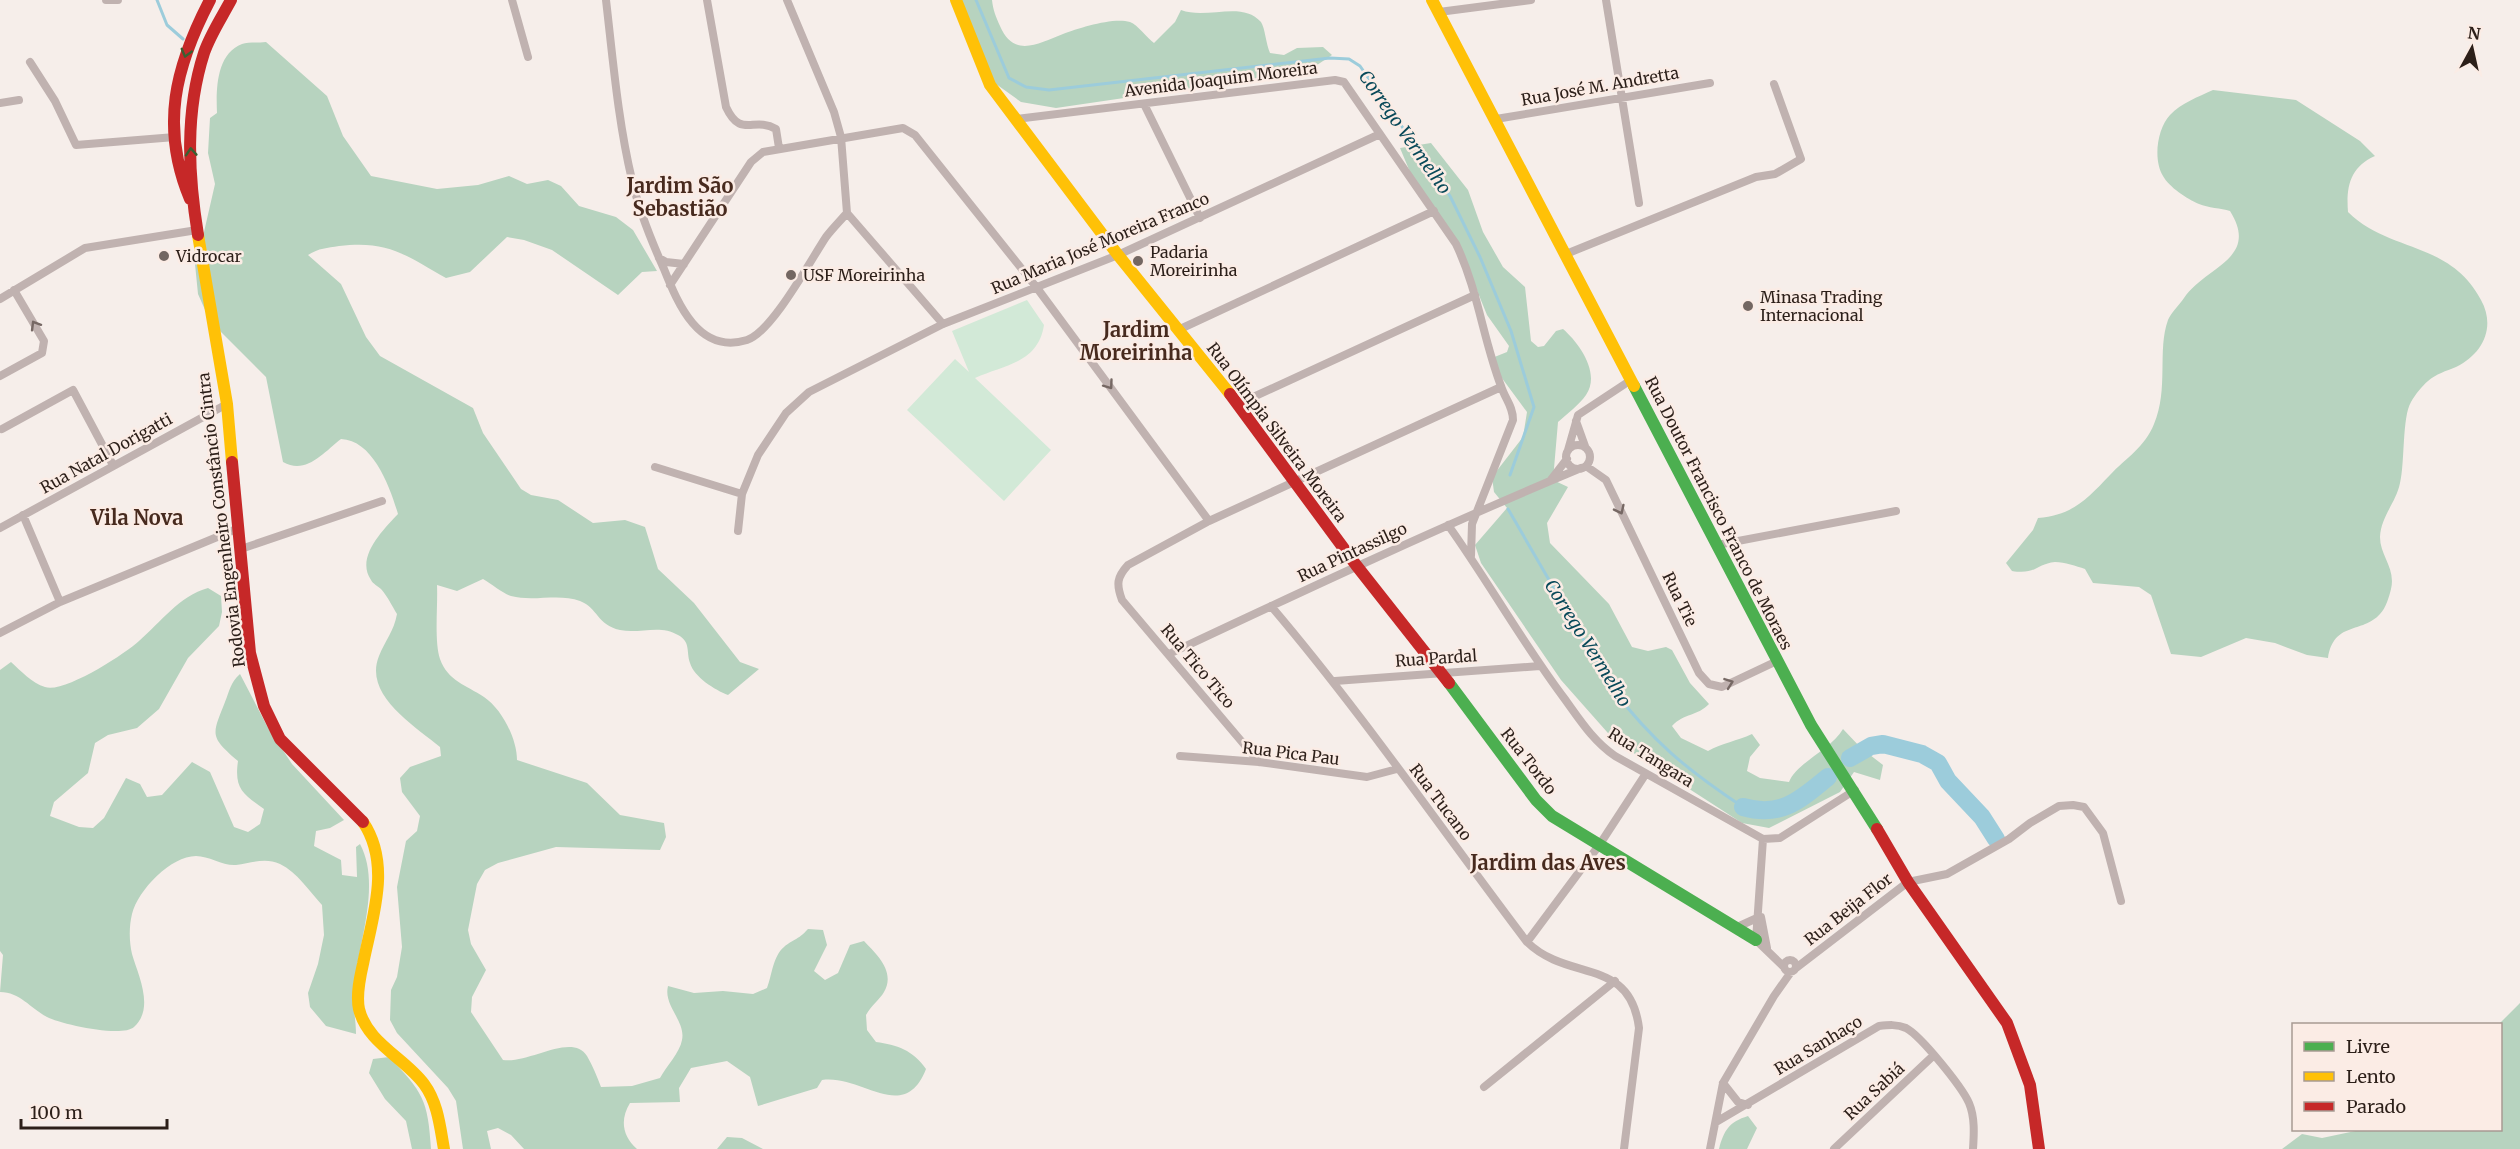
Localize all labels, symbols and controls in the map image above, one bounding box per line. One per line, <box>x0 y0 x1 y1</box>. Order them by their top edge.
north arrow <box>2442 18 2502 78</box>
text: N <box>2466 22 2482 44</box>
one-way arrow <box>181 48 193 58</box>
street label: Avenida Joaquim Moreira <box>1122 57 1319 101</box>
street label: Rua José M. Andretta <box>1520 62 1681 110</box>
water label: Corrego Vermelho <box>1354 66 1456 198</box>
one-way arrow <box>185 148 198 157</box>
district label: Jardim São Sebastião <box>626 173 733 221</box>
street label: Rua Maria José Moreira Franco <box>988 188 1212 298</box>
place label: Padaria Moreirinha <box>1150 242 1238 280</box>
place label: Vidrocar <box>175 246 242 266</box>
marker: Vidrocar <box>157 249 171 263</box>
marker: Padaria Moreirinha <box>1131 254 1145 268</box>
place label: USF Moreirinha <box>803 265 925 285</box>
marker: USF Moreirinha <box>784 268 798 282</box>
place label: Minasa Trading Internacional <box>1760 287 1883 325</box>
marker: Minasa Trading Internacional <box>1741 299 1755 313</box>
district label: Jardim Moreirinha <box>1080 317 1192 365</box>
one-way arrow <box>30 321 42 331</box>
street label: Rua Olímpia Silveira Moreira <box>1203 338 1351 526</box>
street label: Rodovia Engenheiro Constâncio Cintra <box>193 371 249 669</box>
street label: Rua Doutor Francisco Franco de Moraes <box>1641 373 1797 653</box>
one-way arrow <box>1102 379 1113 390</box>
street label: Rua Natal Dorigatti <box>37 408 175 498</box>
one-way arrow <box>1613 504 1625 515</box>
district label: Vila Nova <box>90 505 183 530</box>
street label: Rua Pintassilgo <box>1294 518 1410 586</box>
street label: Rua Tie <box>1658 569 1702 629</box>
water label: Corrego Vermelho <box>1540 575 1636 711</box>
street label: Rua Tico Tico <box>1157 620 1239 712</box>
street label: Rua Pardal <box>1394 645 1478 671</box>
one-way arrow <box>1723 677 1733 690</box>
street label: Rua Tangara <box>1605 723 1698 791</box>
street label: Rua Tordo <box>1497 724 1561 798</box>
street label: Rua Pica Pau <box>1241 737 1341 769</box>
street label: Rua Tucano <box>1406 760 1476 844</box>
district label: Jardim das Aves <box>1469 850 1626 875</box>
street label: Rua Beija Flor <box>1800 868 1896 950</box>
street label: Rua Sanhaço <box>1771 1011 1865 1079</box>
legend <box>2292 1023 2502 1131</box>
text: Livre <box>2346 1035 2390 1058</box>
street label: Rua Sabiá <box>1840 1058 1909 1124</box>
text: Lento <box>2346 1065 2396 1088</box>
scale bar <box>21 1092 166 1130</box>
text: Parado <box>2346 1095 2406 1118</box>
text: 100 m <box>30 1101 83 1124</box>

